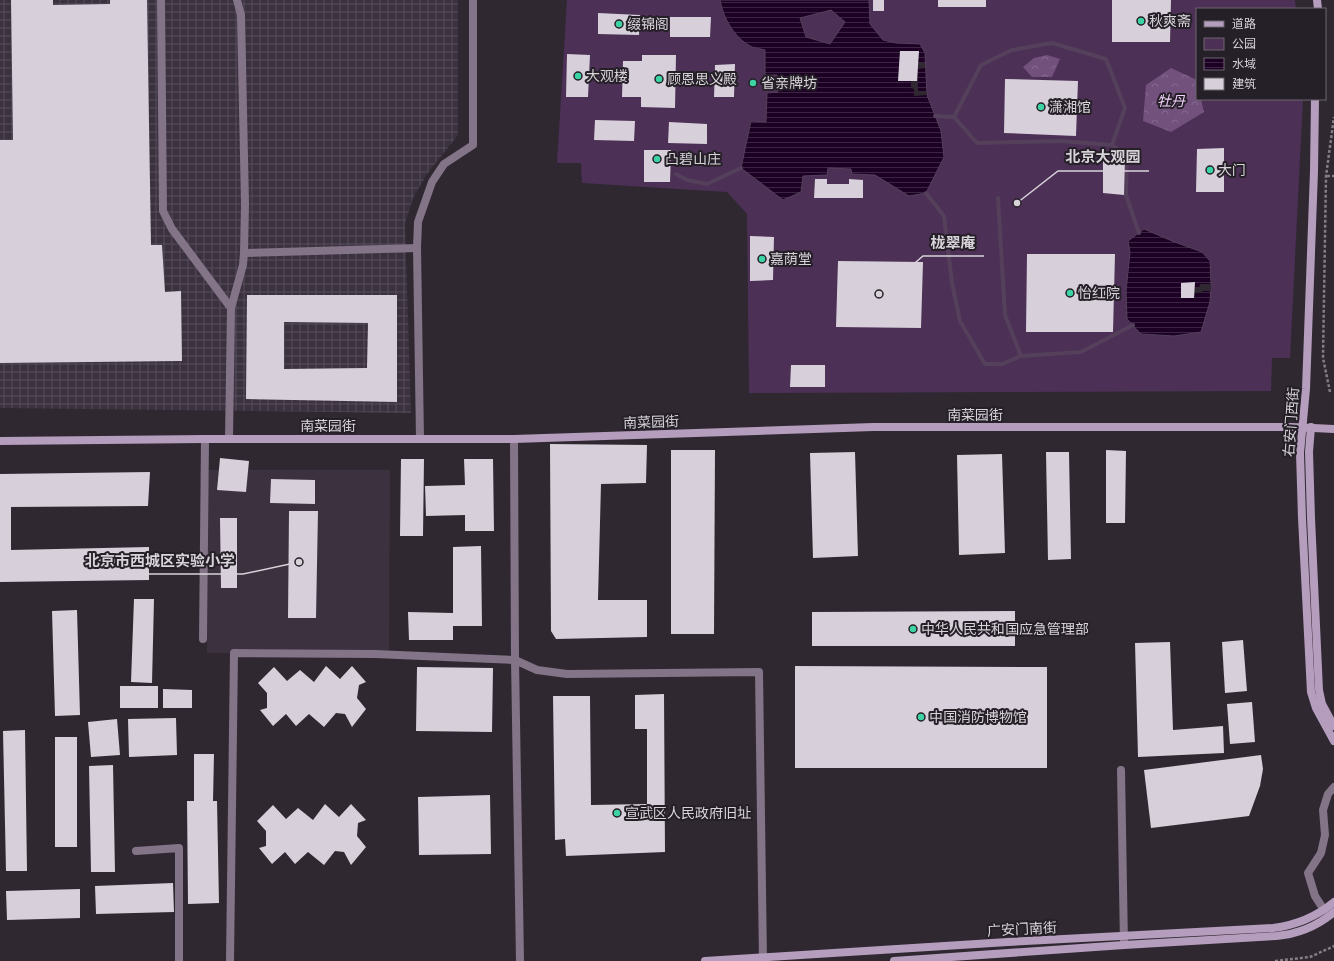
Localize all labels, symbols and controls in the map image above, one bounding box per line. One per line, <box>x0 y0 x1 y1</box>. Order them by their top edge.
legend <box>1196 8 1326 100</box>
place label: 秋爽斋 <box>1149 12 1191 30</box>
place label: 缀锦阁 <box>627 15 669 33</box>
marker: 秋爽斋 <box>1136 16 1146 26</box>
text: 道路 <box>1232 16 1256 31</box>
marker: 缀锦阁 <box>614 19 624 29</box>
text: 公园 <box>1232 36 1256 51</box>
text: 水域 <box>1232 56 1256 71</box>
place label: 大观楼 <box>586 67 628 85</box>
place label: 顾恩思义殿 <box>667 70 737 88</box>
marker: 大观楼 <box>573 71 583 81</box>
marker: 顾恩思义殿 <box>654 74 664 84</box>
place label: 省亲牌坊 <box>761 74 817 92</box>
text: 建筑 <box>1232 76 1256 91</box>
marker: 省亲牌坊 <box>748 78 758 88</box>
park label: 牡丹 <box>1157 92 1186 110</box>
place label: 潇湘馆 <box>1049 98 1091 116</box>
marker: 潇湘馆 <box>1036 102 1046 112</box>
callout: 北京大观园 <box>1058 144 1149 171</box>
text: 北京大观园 <box>1065 147 1141 166</box>
place label: 凸碧山庄 <box>665 150 721 168</box>
marker: 凸碧山庄 <box>652 154 662 164</box>
place label: 大门 <box>1218 161 1246 179</box>
marker: 大门 <box>1205 165 1215 175</box>
callout: 栊翠庵 <box>923 229 984 256</box>
text: 栊翠庵 <box>930 233 976 252</box>
place label: 嘉荫堂 <box>770 250 812 268</box>
marker: 嘉荫堂 <box>757 254 767 264</box>
place label: 怡红院 <box>1078 284 1120 302</box>
marker: 怡红院 <box>1065 288 1075 298</box>
street label: 右安门西街 <box>1280 386 1302 458</box>
street label: 南菜园街 <box>947 406 1003 424</box>
street label: 南菜园街 <box>623 412 679 432</box>
street label: 南菜园街 <box>300 417 356 435</box>
callout: 北京市西城区实验小学 <box>77 547 243 574</box>
text: 北京市西城区实验小学 <box>85 551 235 570</box>
place label: 中华人民共和国应急管理部 <box>921 620 1089 638</box>
marker: 中华人民共和国应急管理部 <box>908 624 918 634</box>
place label: 中国消防博物馆 <box>929 708 1027 726</box>
marker: 中国消防博物馆 <box>916 712 926 722</box>
place label: 宣武区人民政府旧址 <box>625 804 751 822</box>
marker: 宣武区人民政府旧址 <box>612 808 622 818</box>
street label: 广安门南街 <box>987 918 1057 940</box>

